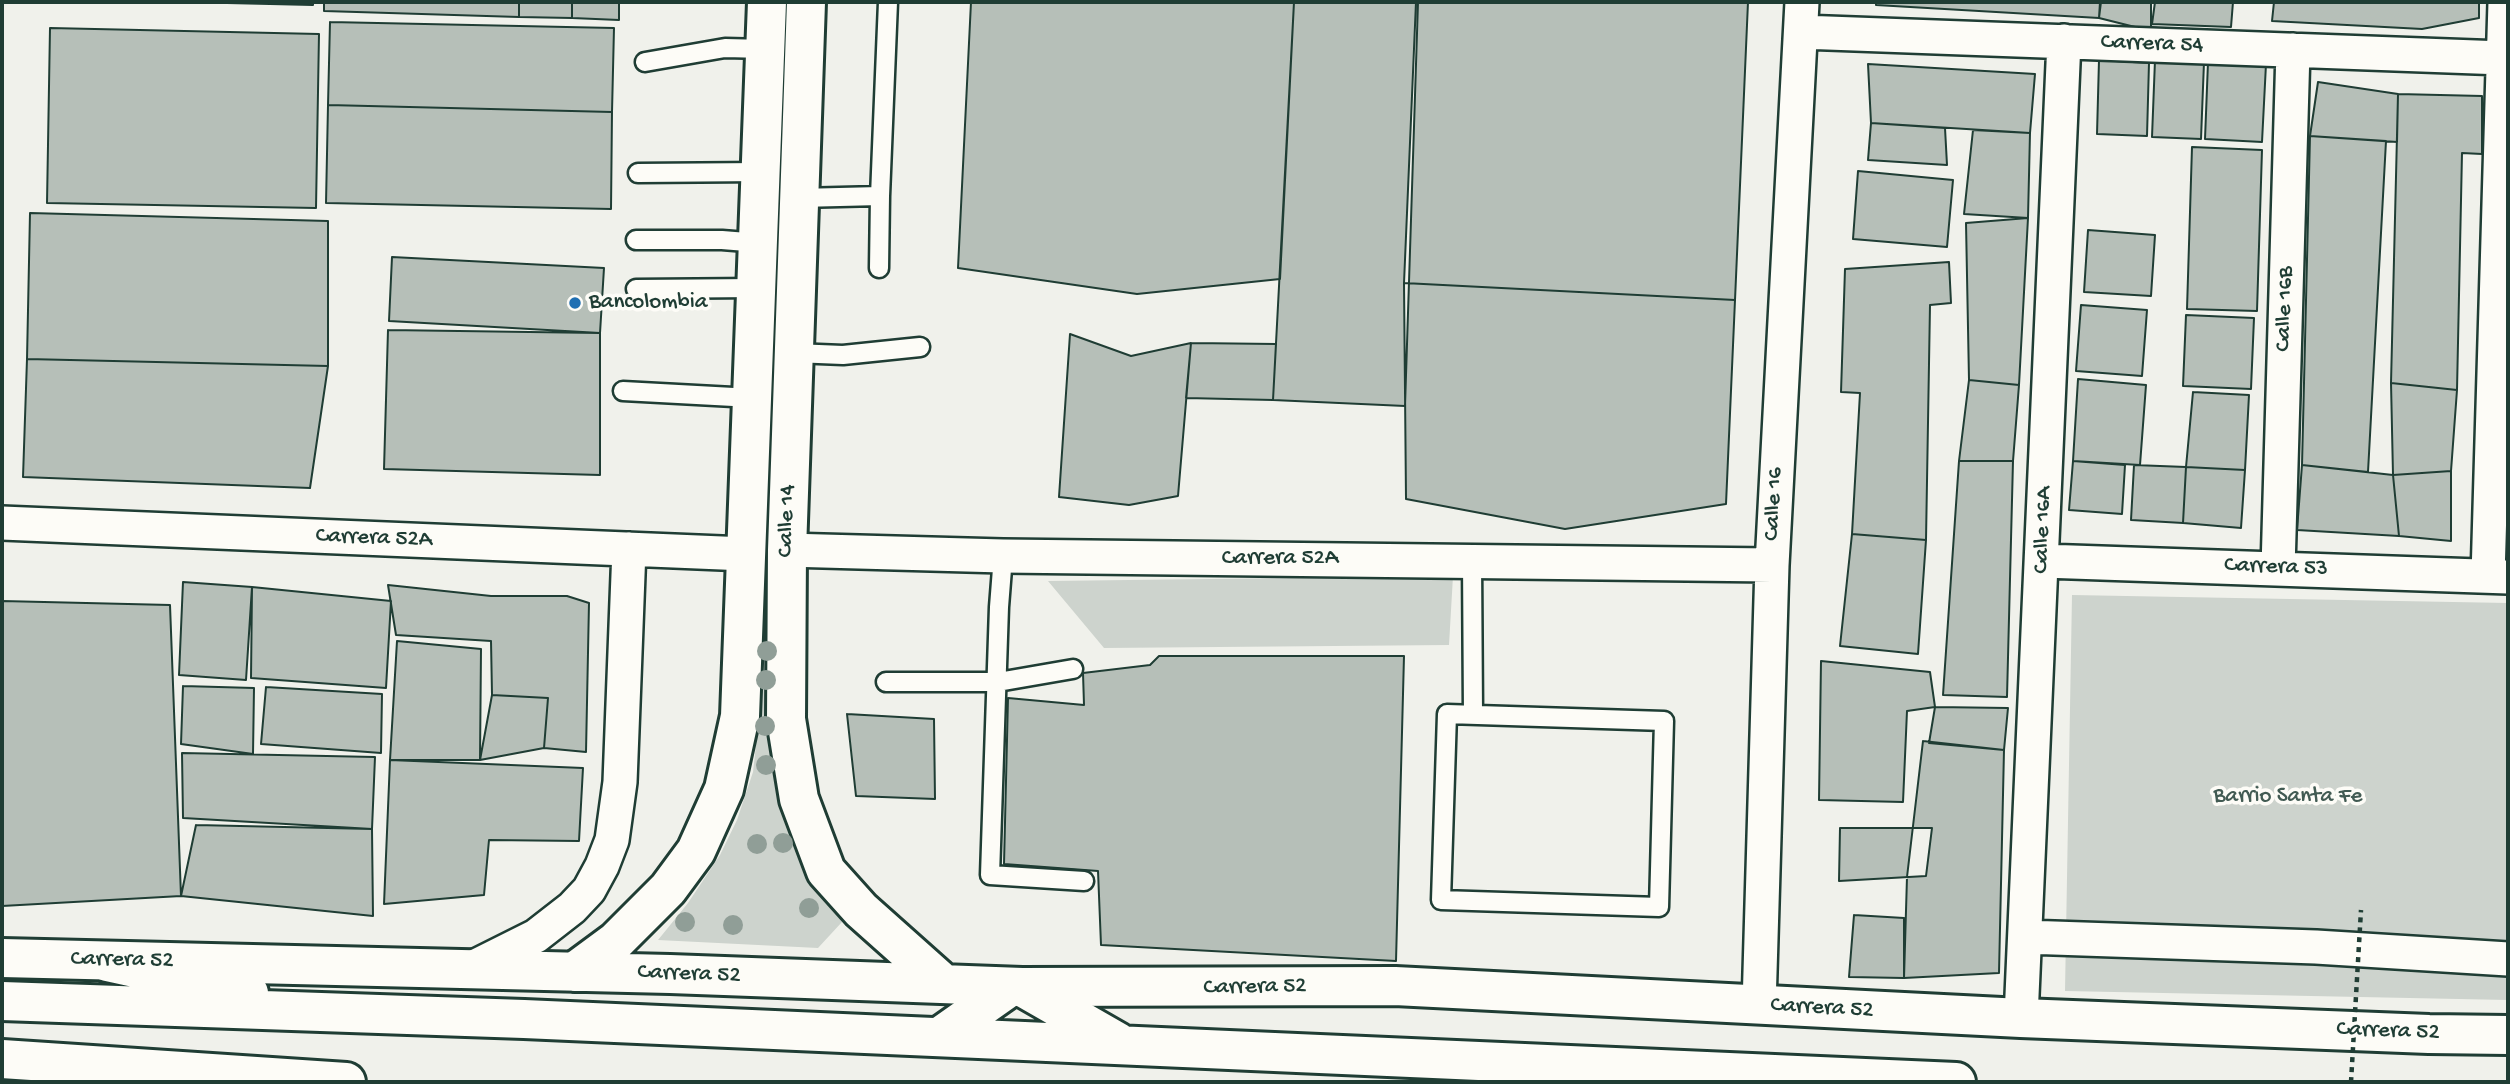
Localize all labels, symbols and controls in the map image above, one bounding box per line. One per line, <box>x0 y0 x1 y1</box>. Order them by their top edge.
street label: Carrera 54 <box>2100 29 2204 61</box>
street label: Calle 16B <box>2271 266 2301 352</box>
place label: Bancolombia <box>589 289 707 317</box>
marker: Bancolombia <box>567 295 583 311</box>
street label: Calle 16 <box>1759 467 1791 541</box>
street label: Calle 14 <box>773 484 803 558</box>
street label: Calle 16A <box>2029 486 2059 574</box>
street label: Carrera 52A <box>315 523 433 555</box>
street label: Carrera 52A <box>1222 545 1338 573</box>
street label: Carrera 53 <box>2224 552 2328 584</box>
park label: Barrio Santa Fe <box>2214 783 2362 811</box>
street label: Carrera 52 <box>70 946 174 976</box>
street label: Carrera 52 <box>637 959 741 991</box>
street label: Carrera 52 <box>1203 973 1307 1003</box>
street label: Carrera 52 <box>1770 993 1874 1025</box>
street label: Carrera 52 <box>2336 1016 2440 1048</box>

